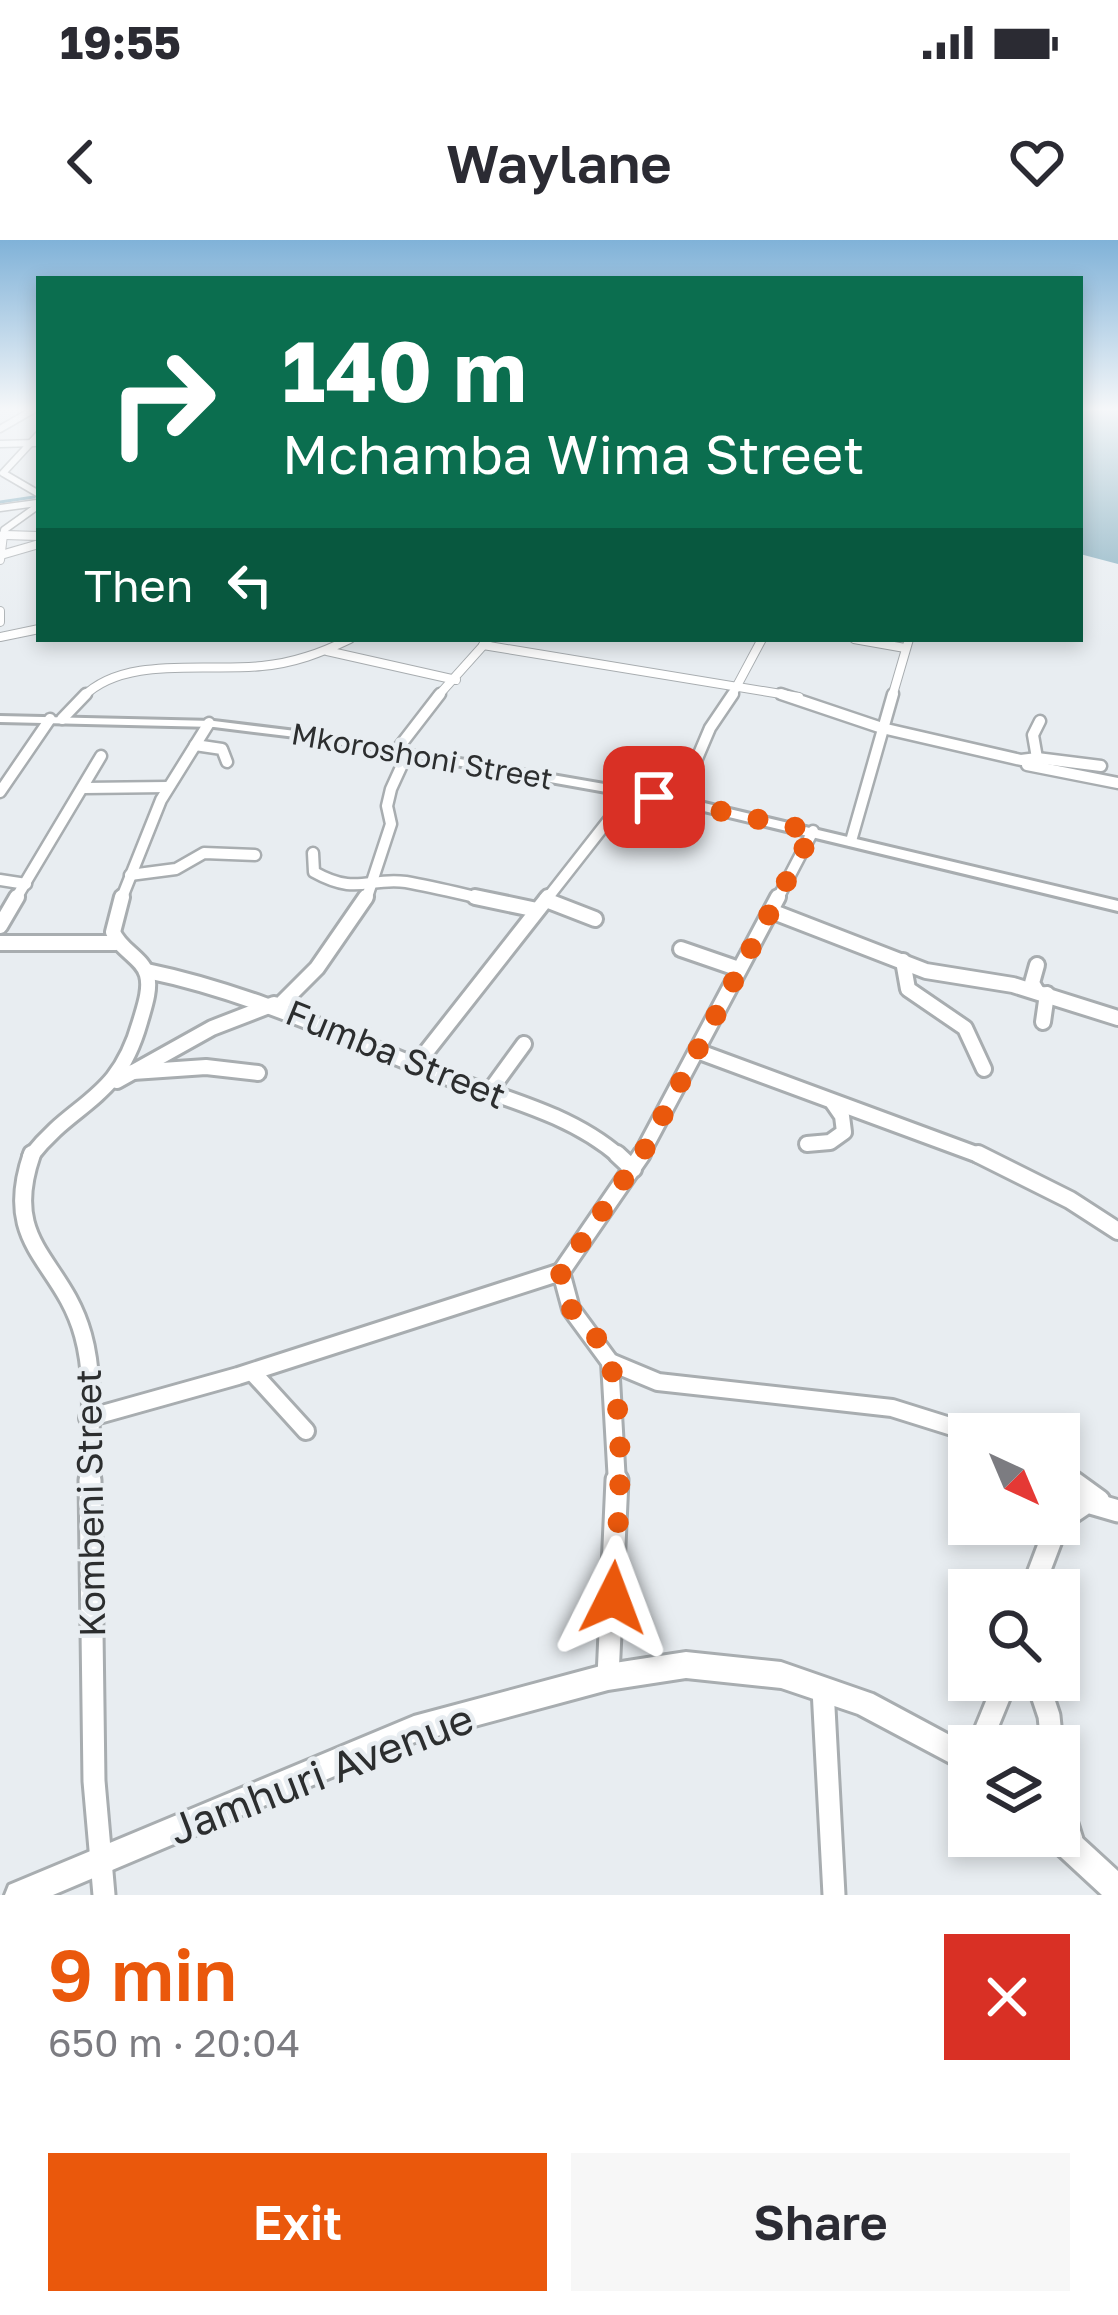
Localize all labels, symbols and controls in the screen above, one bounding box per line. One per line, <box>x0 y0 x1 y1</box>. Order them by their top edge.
text: 19:55 <box>60 15 181 69</box>
icon: back <box>48 129 114 195</box>
icon: heart <box>1004 129 1070 195</box>
text: Waylane <box>446 130 672 195</box>
text: 140 m <box>282 320 527 420</box>
icon: right <box>84 324 240 480</box>
text: Mchamba Wima Street <box>282 421 865 486</box>
icon: left <box>217 552 283 618</box>
text: Then <box>84 558 193 612</box>
street label: Mkoroshoni Street <box>289 715 556 797</box>
pin <box>603 746 705 848</box>
icon: arrive <box>621 764 687 830</box>
street label: Fumba Street <box>280 990 512 1117</box>
street label: Kombeni Street <box>66 1369 113 1637</box>
north arrow <box>948 1413 1080 1545</box>
map controls <box>948 1413 1080 1857</box>
position arrow <box>550 1535 676 1661</box>
button: search <box>948 1569 1080 1701</box>
street label: Jamhuri Avenue <box>161 1692 480 1854</box>
button: layers <box>948 1725 1080 1857</box>
text: 9 min <box>48 1930 237 2017</box>
button: close <box>944 1934 1070 2060</box>
text: 650 m · 20:04 <box>48 2019 300 2066</box>
button: Exit <box>48 2153 547 2291</box>
button: Share <box>571 2153 1070 2291</box>

